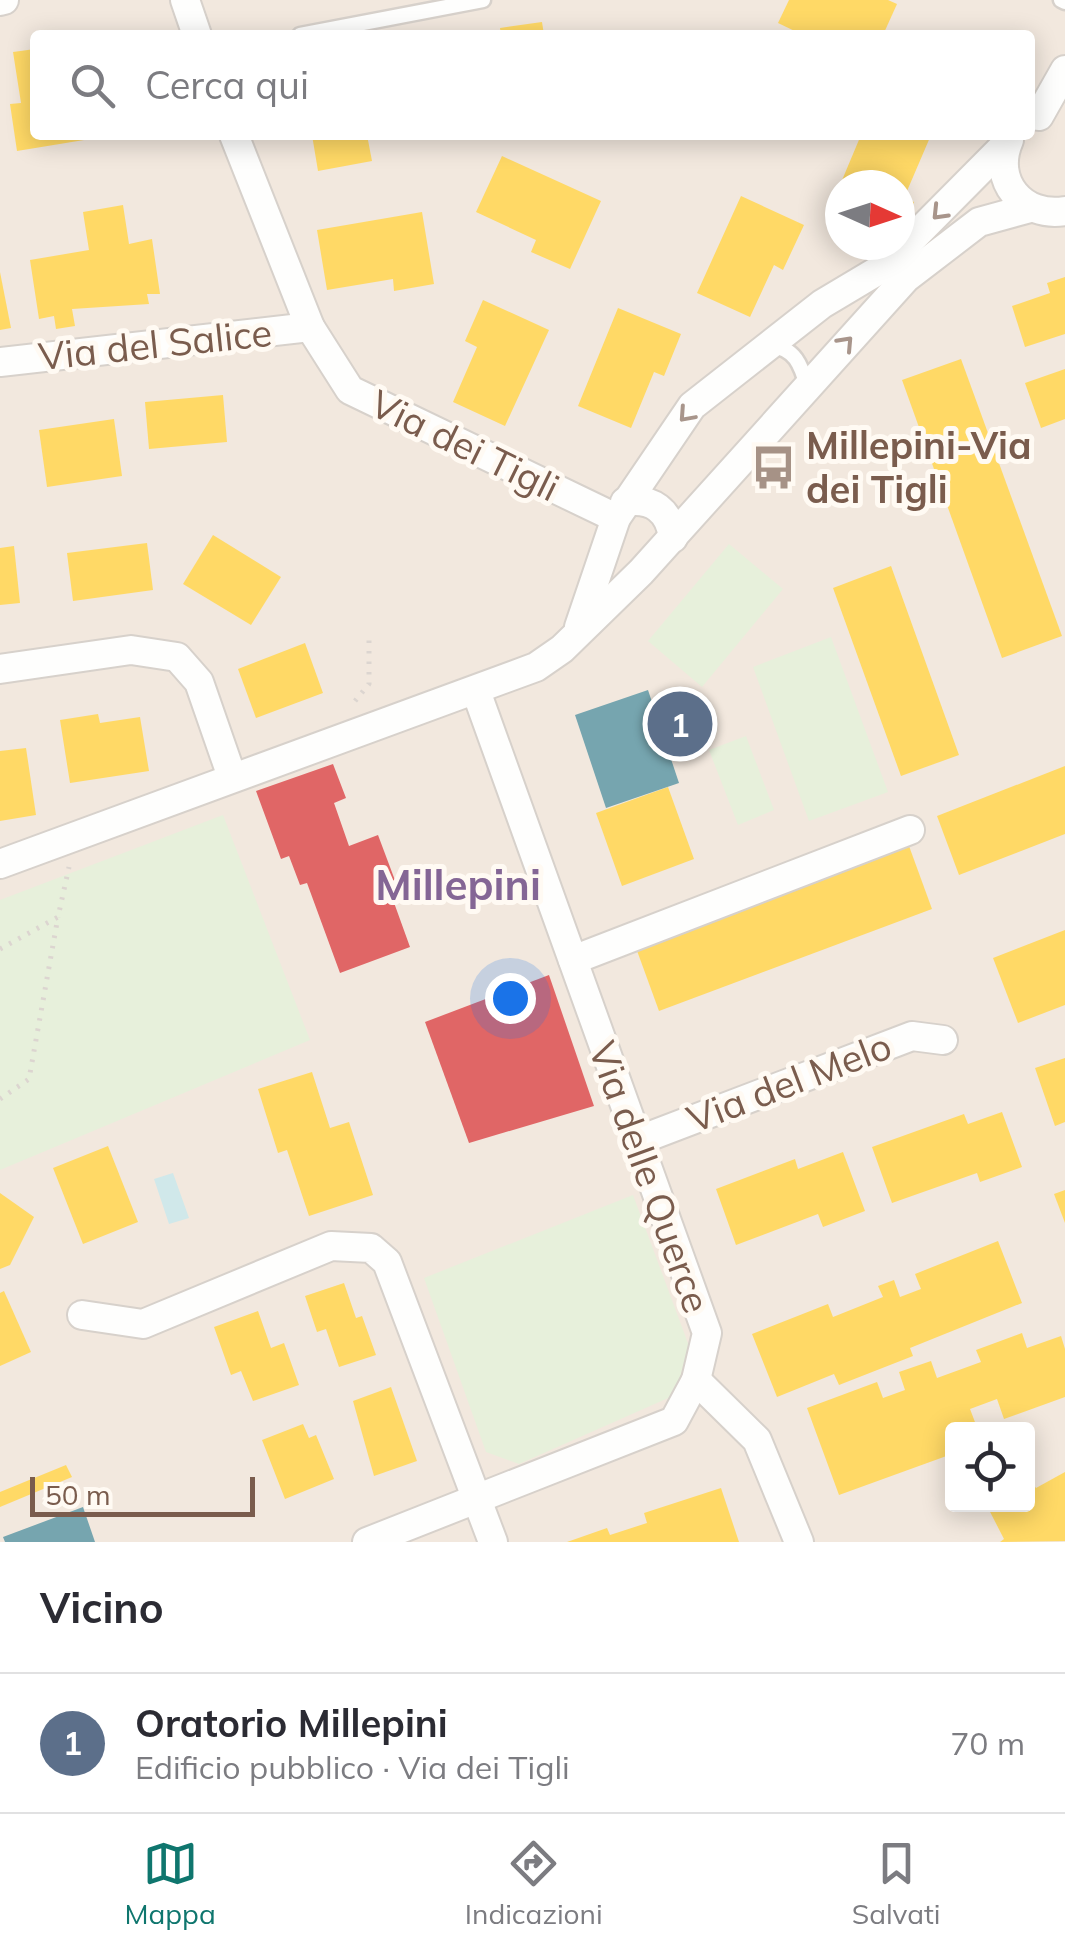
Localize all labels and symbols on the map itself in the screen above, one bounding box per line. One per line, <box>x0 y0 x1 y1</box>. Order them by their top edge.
north arrow <box>825 170 915 260</box>
one-way arrow <box>933 201 951 219</box>
street label: Via del Salice <box>36 308 274 380</box>
one-way arrow <box>835 336 853 355</box>
street label: Via dei Tigli <box>363 379 567 511</box>
one-way arrow <box>680 403 698 422</box>
place label: Millepini-Via dei Tigli <box>806 421 1032 513</box>
bus stop icon: Millepini-Via dei Tigli <box>749 443 797 491</box>
pin: 1 <box>648 686 712 762</box>
district label: Millepini <box>375 858 541 911</box>
your location <box>485 973 536 1024</box>
street label: Via del Melo <box>680 1021 898 1143</box>
street label: Via delle Querce <box>579 1035 721 1319</box>
scale bar <box>30 1472 255 1516</box>

